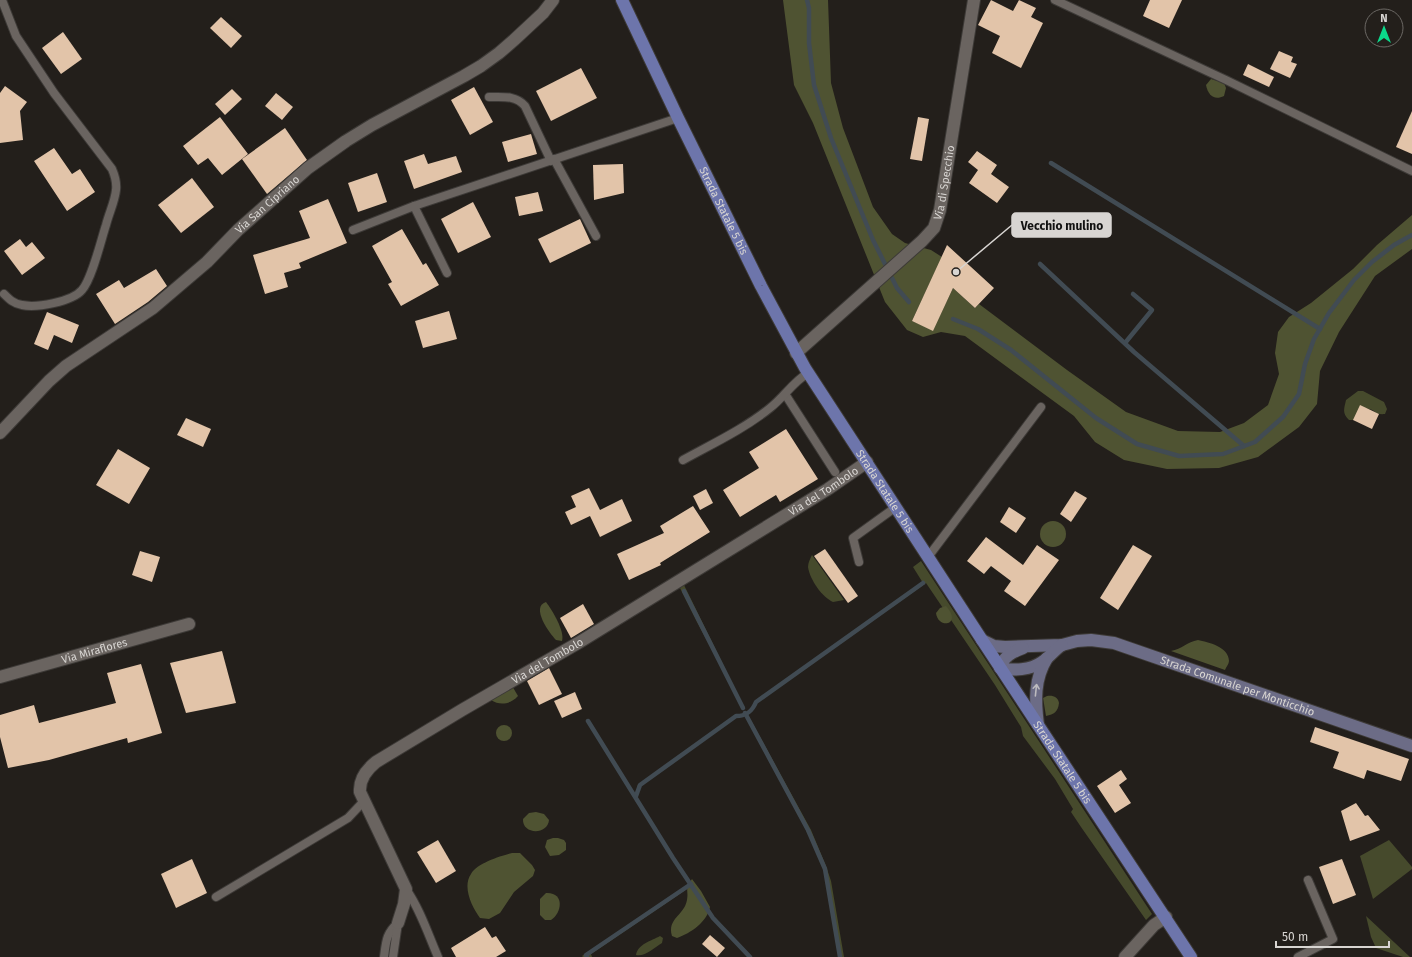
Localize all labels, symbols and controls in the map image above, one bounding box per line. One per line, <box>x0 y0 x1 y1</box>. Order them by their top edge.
north arrow <box>1364 8 1404 48</box>
text: N <box>1380 12 1388 25</box>
street label: Via di Specchio <box>931 144 957 222</box>
street label: Strada Statale 5 bis <box>696 165 751 257</box>
street label: Via San Cipriano <box>233 173 302 237</box>
callout: Vecchio mulino <box>1012 213 1111 237</box>
text: Vecchio mulino <box>1020 219 1103 233</box>
street label: Strada Statale 5 bis <box>853 448 916 535</box>
street label: Via del Tombolo <box>786 464 861 519</box>
street label: Via del Tombolo <box>510 635 586 687</box>
street label: Via Miraflores <box>60 636 129 666</box>
street label: Strada Comunale per Monticchio <box>1158 653 1316 719</box>
one-way arrow <box>1032 683 1040 696</box>
street label: Strada Statale 5 bis <box>1030 719 1094 806</box>
scale bar <box>1276 923 1389 949</box>
text: 50 m <box>1282 930 1308 944</box>

